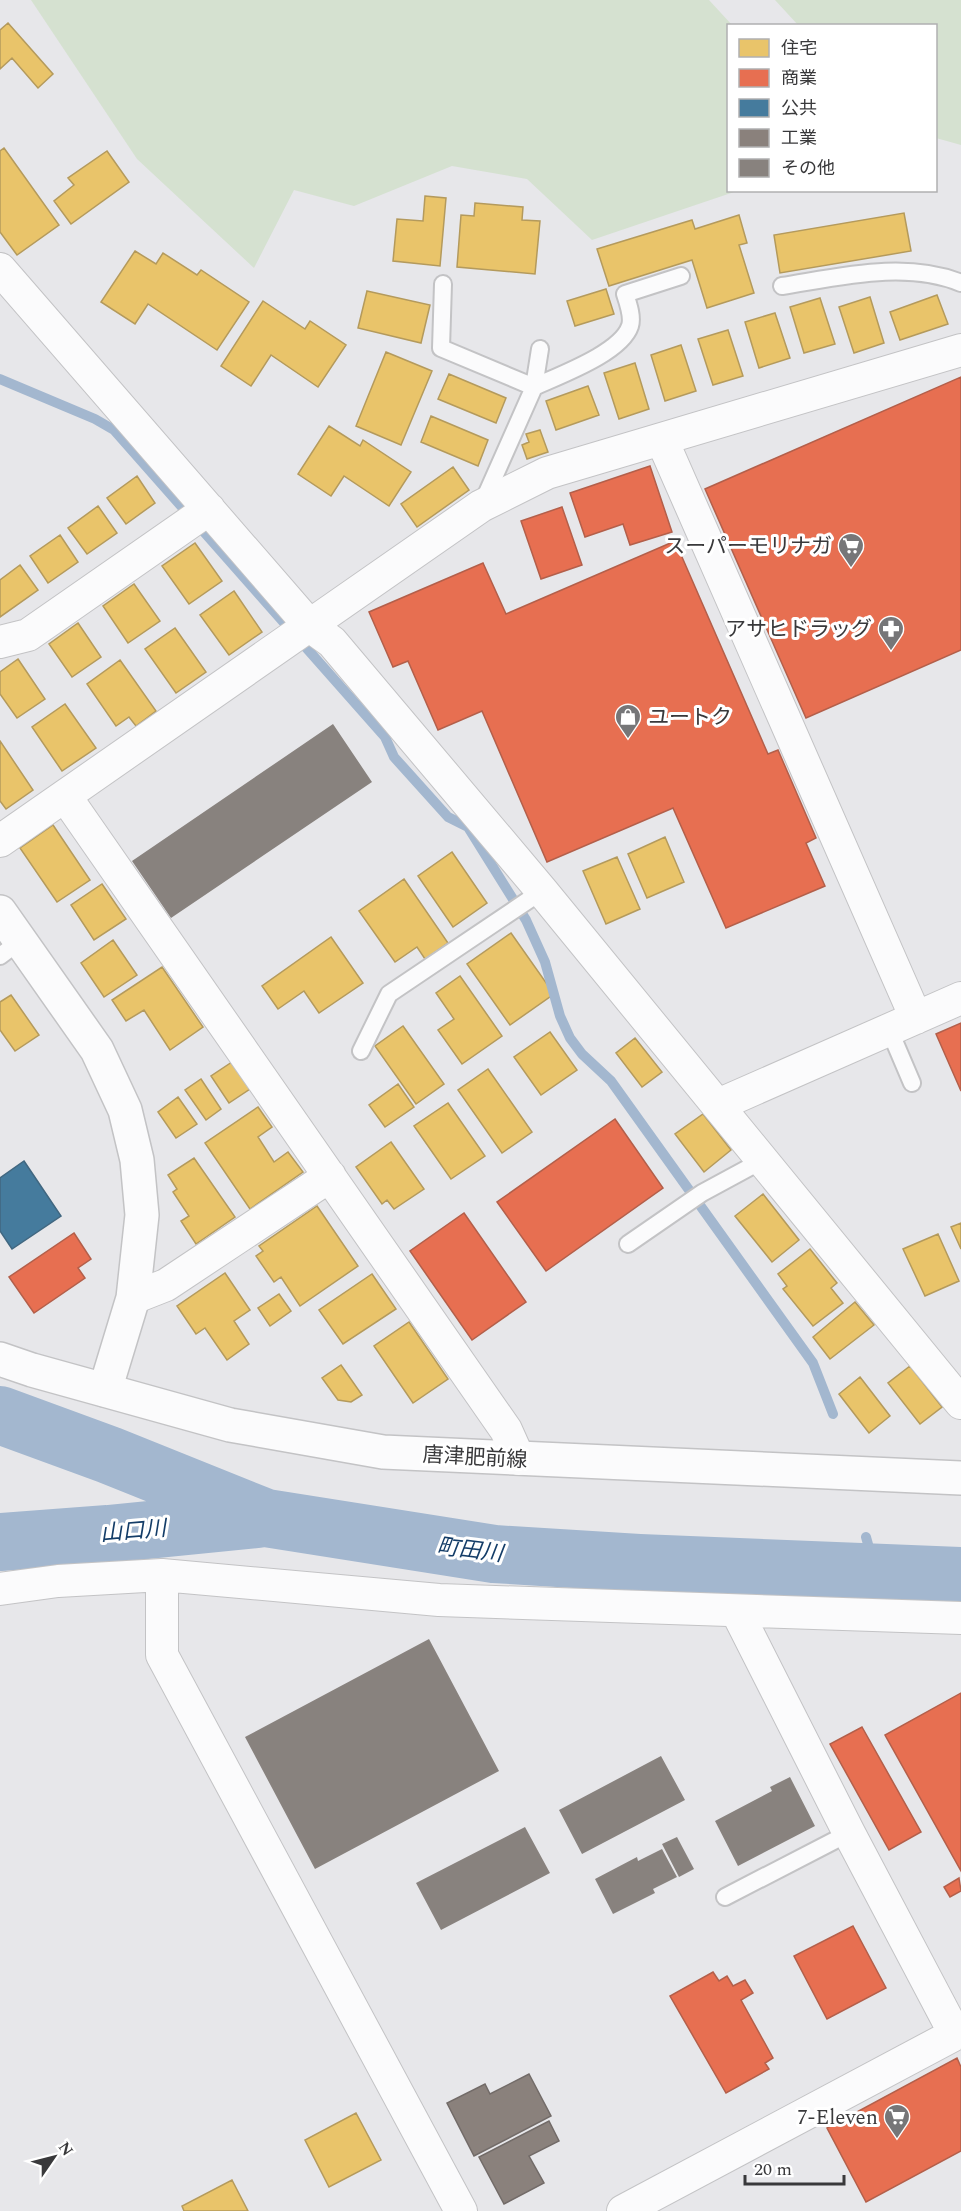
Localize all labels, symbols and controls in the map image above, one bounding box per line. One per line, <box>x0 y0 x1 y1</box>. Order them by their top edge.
legend <box>727 24 937 192</box>
text: 住宅 <box>781 35 817 62</box>
text: 商業 <box>781 65 817 92</box>
text: 公共 <box>781 95 817 122</box>
text: 工業 <box>781 125 817 152</box>
text: その他 <box>781 155 835 182</box>
place label: スーパーモリナガ <box>664 531 832 563</box>
supermarket icon: スーパーモリナガ <box>836 531 866 569</box>
place label: アサヒドラッグ <box>725 614 872 646</box>
pharmacy icon: アサヒドラッグ <box>876 614 906 652</box>
shop icon: ユートク <box>613 702 643 740</box>
place label: ユートク <box>648 702 732 734</box>
street label: 唐津肥前線 <box>422 1439 528 1477</box>
water label: 山口川 <box>99 1512 169 1551</box>
water label: 町田川 <box>435 1530 507 1571</box>
place label: 7-Eleven <box>797 2102 878 2134</box>
supermarket icon: 7-Eleven <box>882 2102 912 2140</box>
north arrow <box>24 2127 84 2187</box>
text: N <box>52 2137 79 2161</box>
scale bar <box>745 2148 844 2186</box>
text: 20 m <box>754 2156 792 2183</box>

